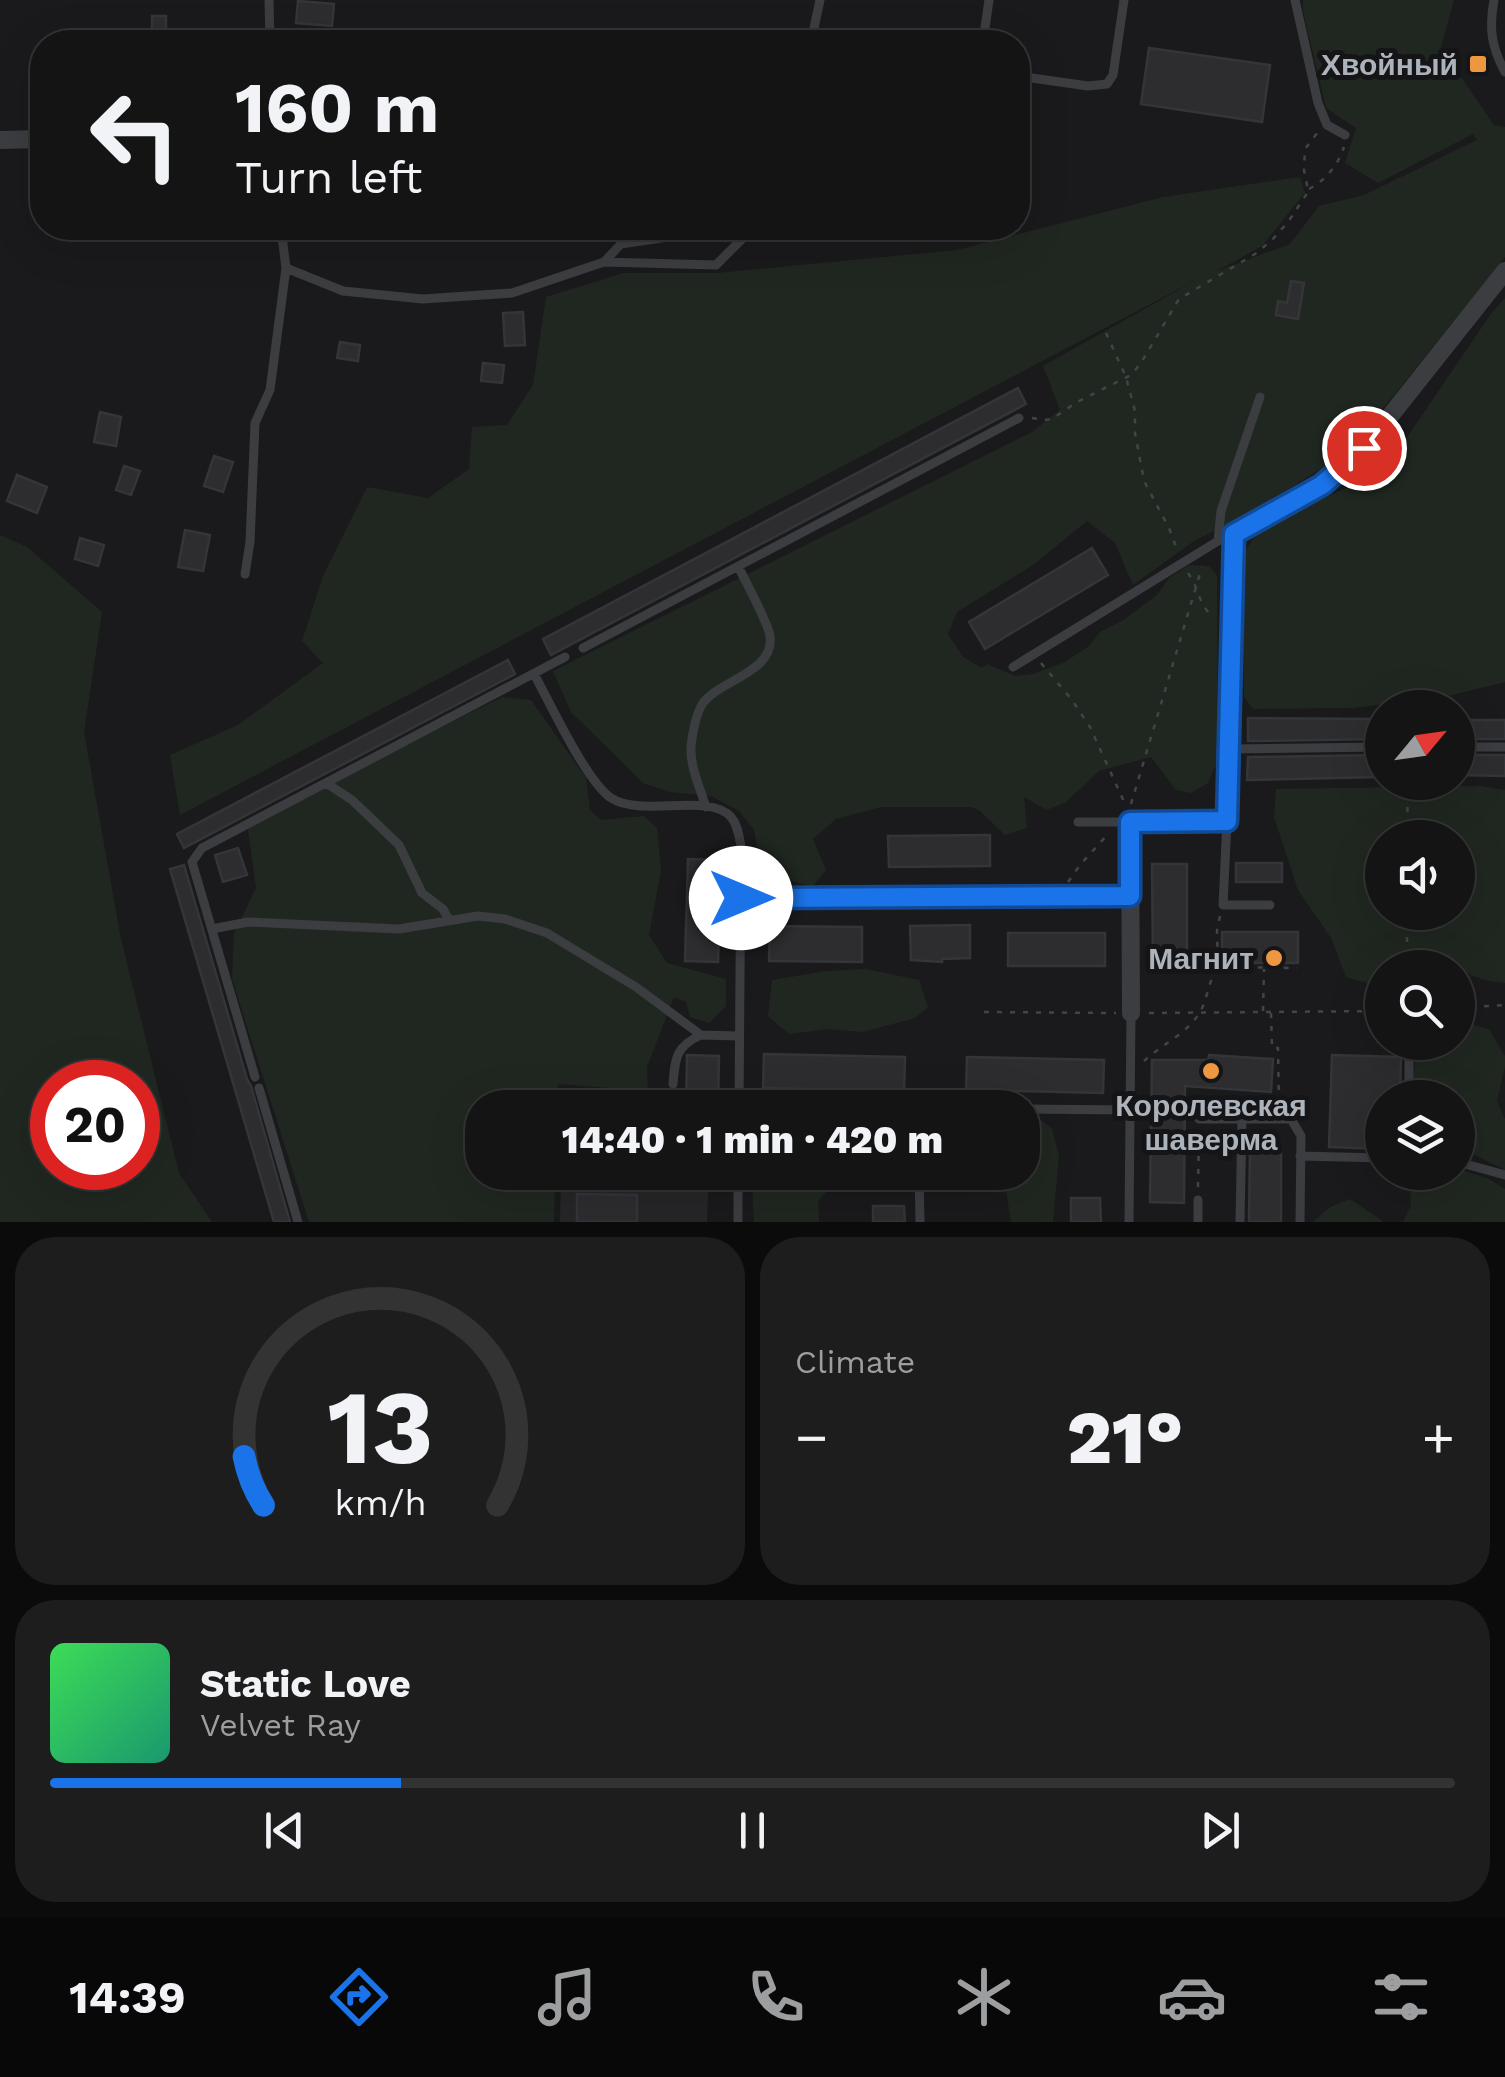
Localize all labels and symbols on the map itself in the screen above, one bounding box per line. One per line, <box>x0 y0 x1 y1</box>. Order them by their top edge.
place label: Хвойный <box>1321 47 1458 82</box>
marker: Хвойный <box>1467 53 1489 75</box>
pin <box>1322 406 1407 491</box>
north arrow <box>1365 690 1475 800</box>
position arrow <box>689 846 793 950</box>
place label: Магнит <box>1148 941 1254 976</box>
marker: Магнит <box>1263 947 1285 969</box>
speed limit sign: 20 <box>30 1060 160 1190</box>
marker: Королевская шаверма <box>1200 1060 1222 1082</box>
place label: Королевская шаверма <box>1115 1088 1307 1157</box>

